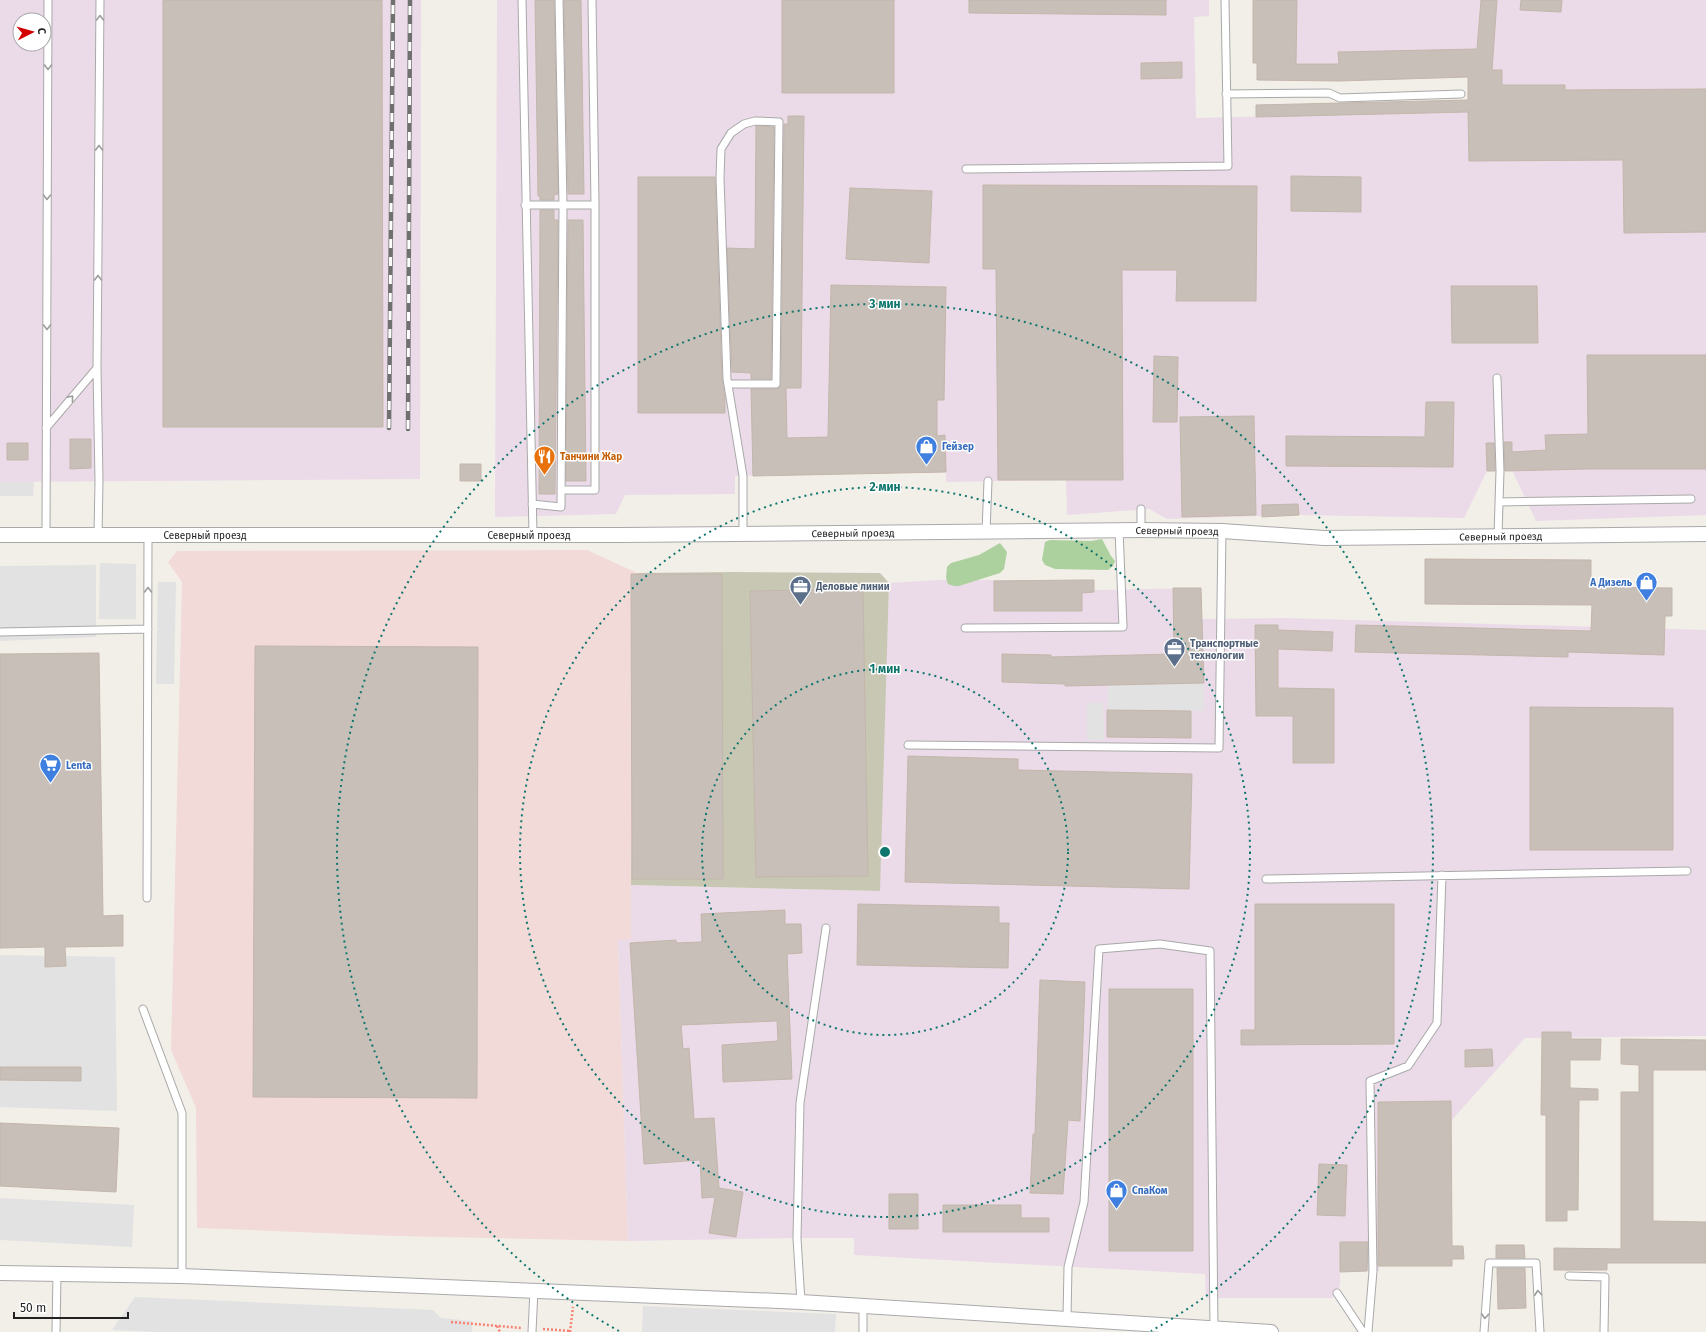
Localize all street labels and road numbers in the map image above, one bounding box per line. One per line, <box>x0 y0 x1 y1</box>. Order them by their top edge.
street label: Северный проезд <box>1135 525 1219 538</box>
street label: Северный проезд <box>811 527 895 540</box>
street label: Северный проезд <box>163 530 247 542</box>
street label: Северный проезд <box>487 530 571 542</box>
street label: Северный проезд <box>1459 531 1543 544</box>

